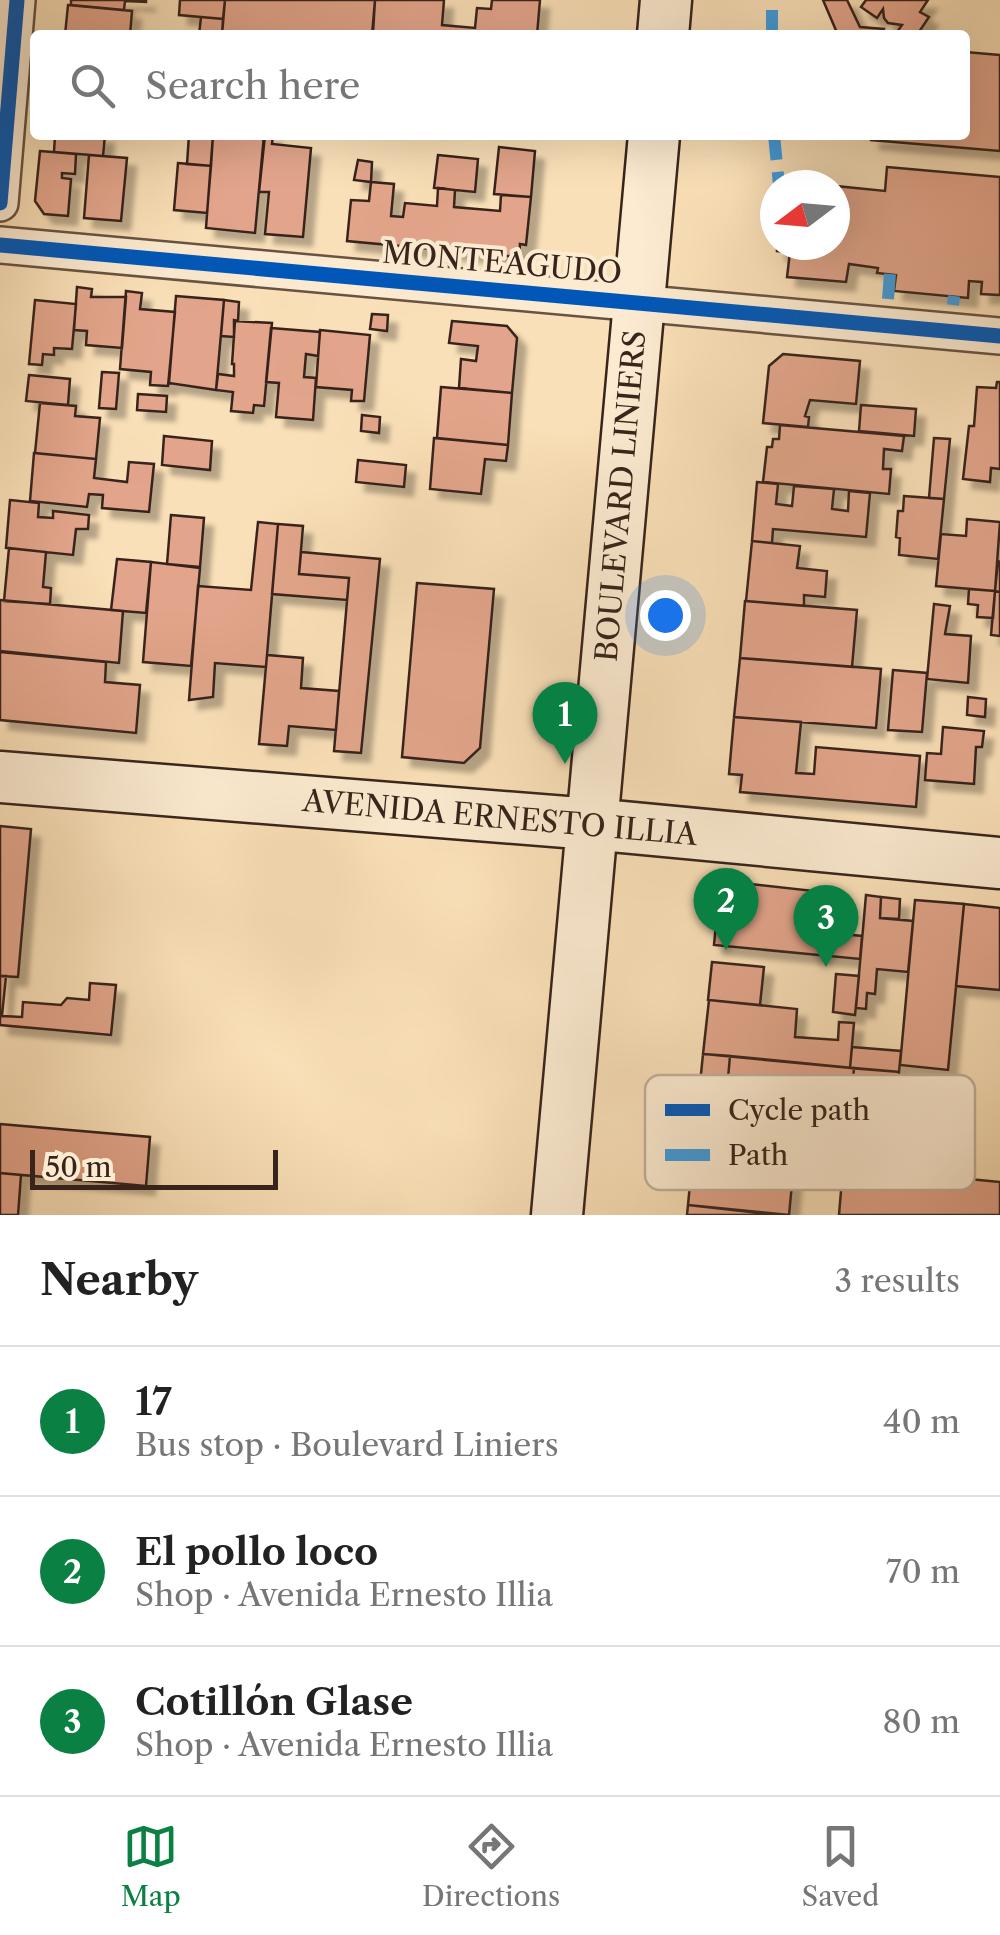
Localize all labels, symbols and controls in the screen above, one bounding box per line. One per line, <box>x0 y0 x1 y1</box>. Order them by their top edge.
search box <box>30 30 970 140</box>
icon: search <box>65 58 120 113</box>
text: Search here <box>145 62 360 109</box>
north arrow <box>760 170 850 260</box>
street label: MONTEAGUDO <box>381 234 623 291</box>
street label: BOULEVARD LINIERS <box>588 329 653 663</box>
your location <box>640 590 691 641</box>
pin: 1 <box>532 682 598 764</box>
street label: AVENIDA ERNESTO ILLIA <box>300 782 700 853</box>
pin: 2 <box>694 868 758 950</box>
pin: 3 <box>794 884 858 967</box>
legend <box>645 1075 975 1190</box>
text: Cycle path <box>728 1093 870 1127</box>
text: Path <box>728 1138 788 1172</box>
scale bar <box>30 1145 278 1190</box>
text: 50 m <box>45 1150 112 1184</box>
text: Nearby <box>40 1254 198 1306</box>
text: 3 results <box>834 1261 960 1300</box>
text: 17 <box>135 1378 172 1425</box>
text: 1 <box>65 1402 80 1441</box>
text: 40 m <box>883 1402 960 1441</box>
text: Bus stop · Boulevard Liniers <box>135 1425 559 1464</box>
text: El pollo loco <box>135 1528 378 1575</box>
text: 2 <box>63 1552 82 1591</box>
text: 70 m <box>886 1552 960 1591</box>
text: Shop · Avenida Ernesto Illia <box>135 1575 553 1614</box>
text: Cotillón Glase <box>135 1678 413 1725</box>
text: 3 <box>63 1702 82 1741</box>
text: 80 m <box>882 1702 960 1741</box>
text: Shop · Avenida Ernesto Illia <box>135 1725 553 1764</box>
tab: Map <box>121 1819 181 1913</box>
tab: Directions <box>422 1819 560 1913</box>
tab: Saved <box>802 1819 879 1913</box>

